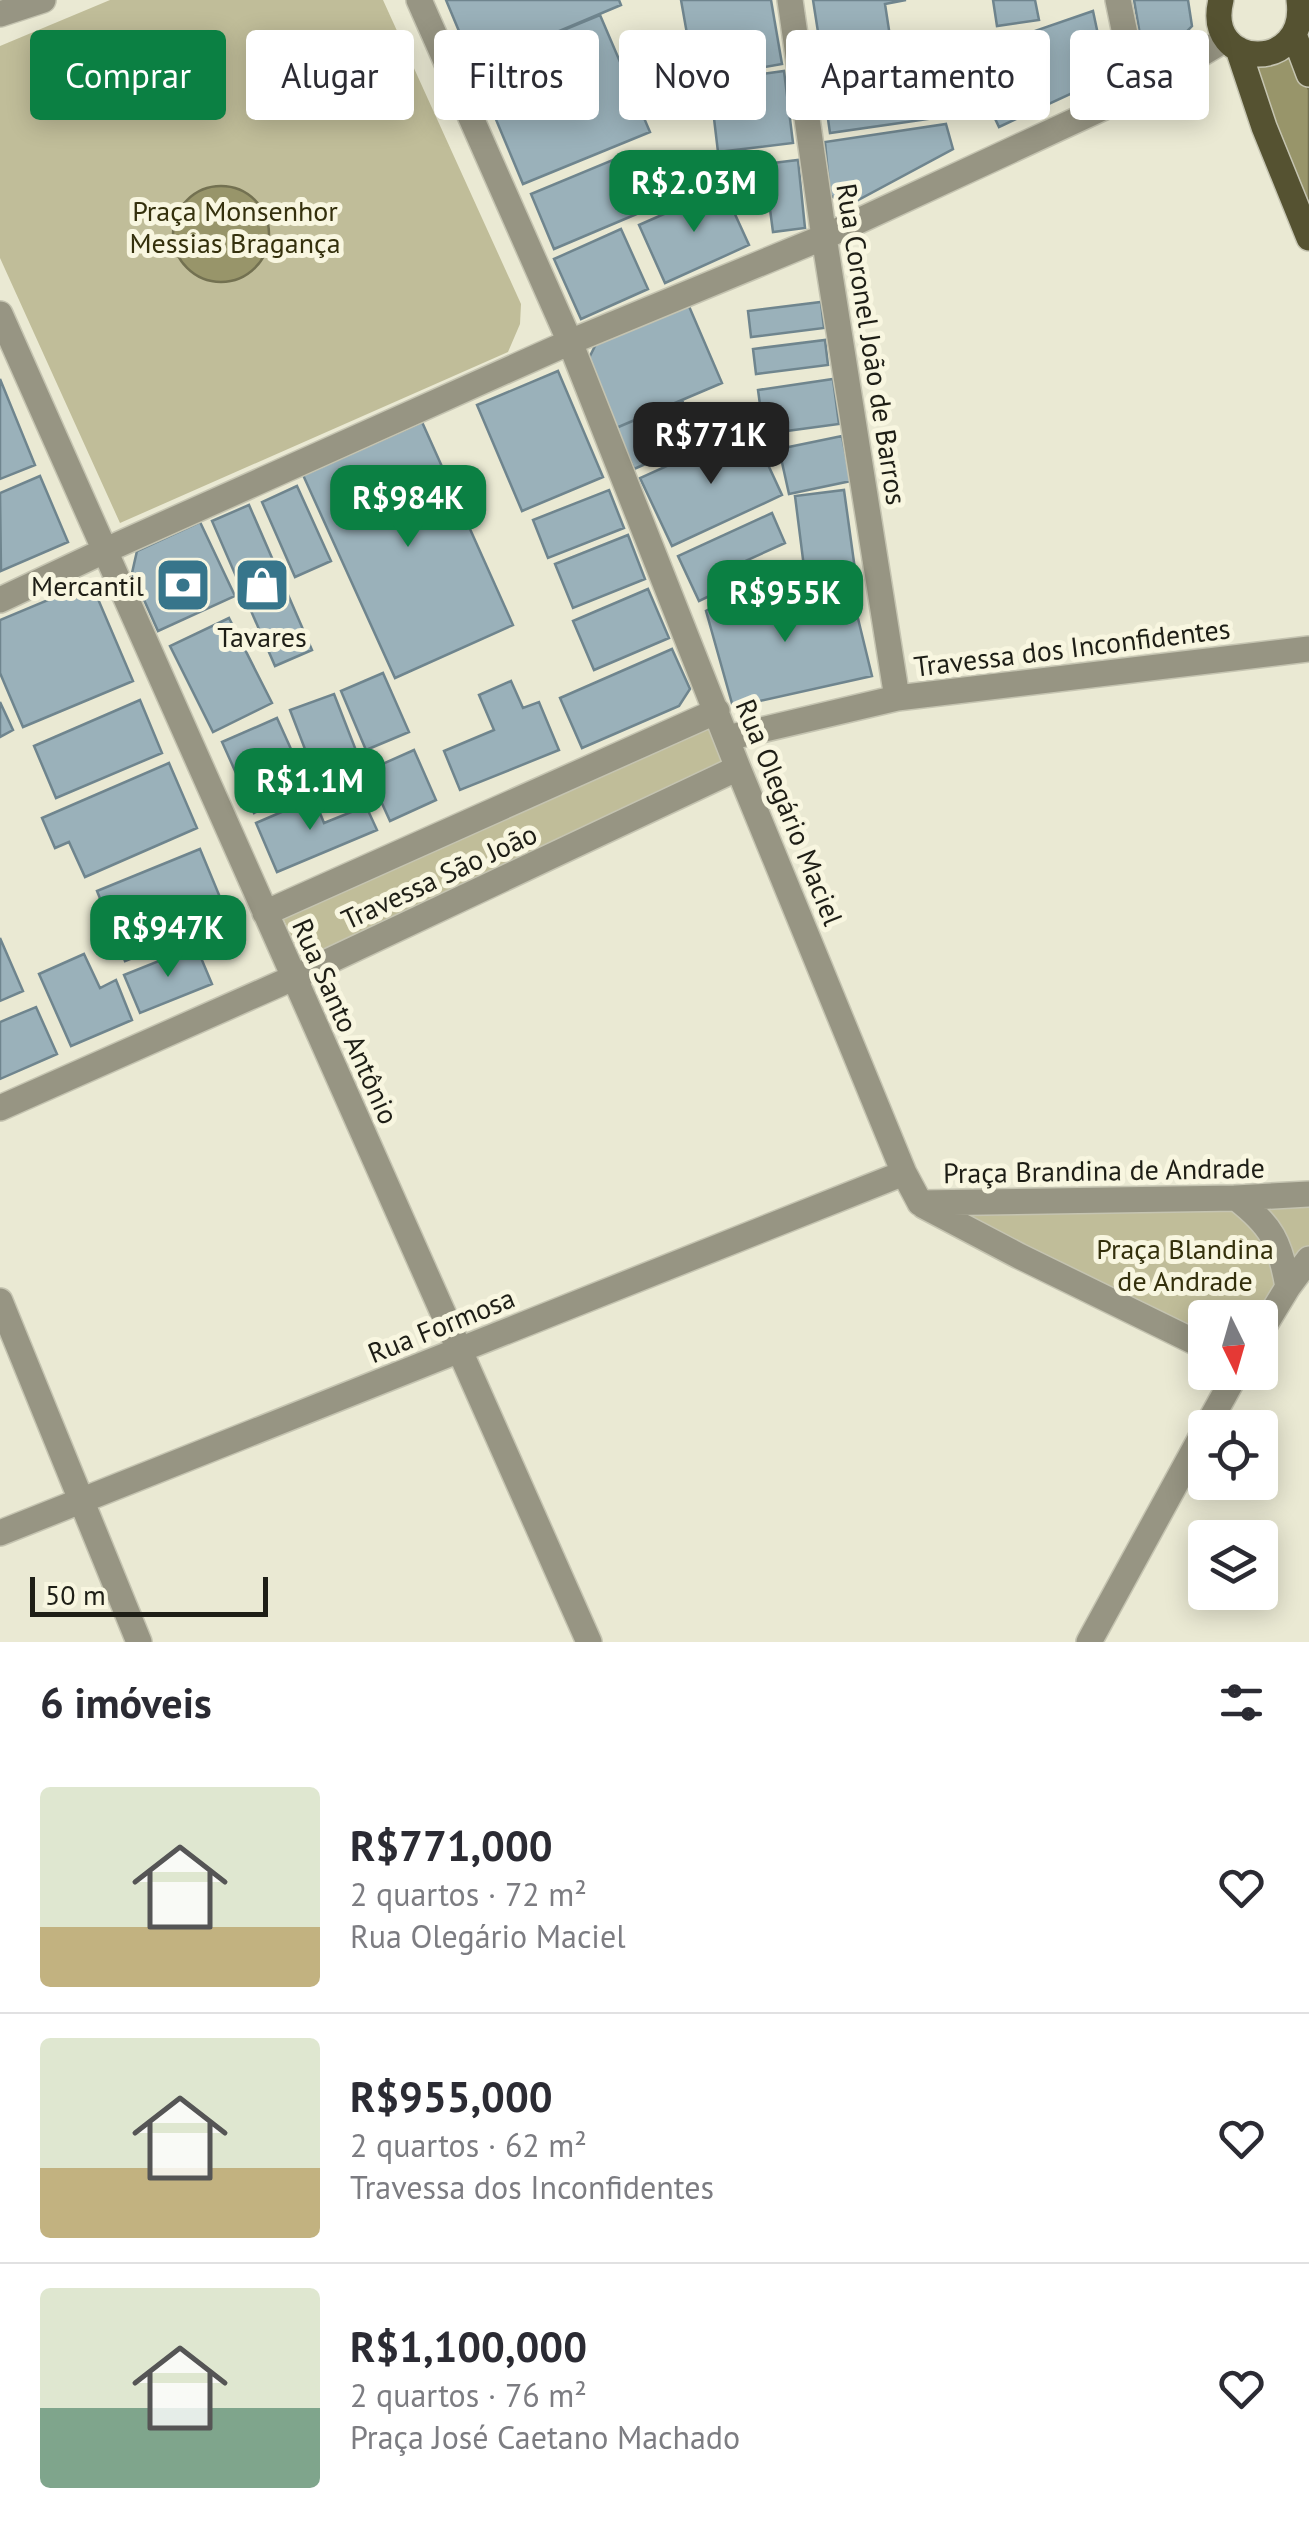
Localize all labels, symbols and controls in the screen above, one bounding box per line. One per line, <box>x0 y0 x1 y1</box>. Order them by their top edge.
chip: Comprar <box>30 30 226 120</box>
chip: Alugar <box>246 30 414 120</box>
chip: Filtros <box>434 30 599 120</box>
chip: Novo <box>619 30 766 120</box>
chip: Apartamento <box>786 30 1050 120</box>
chip: Casa <box>1070 30 1209 120</box>
pin: R$2.03M <box>602 150 786 235</box>
text: R$2.03M <box>631 161 757 203</box>
street label: Rua Coronel João de Barros <box>828 181 916 507</box>
park label: Praça Monsenhor Messias Bragança <box>129 192 341 261</box>
pin: R$771K <box>630 402 792 487</box>
text: R$771K <box>655 413 767 455</box>
pin: R$984K <box>327 465 489 550</box>
text: R$984K <box>352 476 464 518</box>
bank icon: Mercantil <box>153 555 213 615</box>
shop icon: Tavares <box>232 555 292 615</box>
pin: R$955K <box>704 560 866 645</box>
place label: Mercantil <box>31 567 144 604</box>
text: R$955K <box>729 571 841 613</box>
street label: Travessa dos Inconfidentes <box>912 609 1232 685</box>
place label: Tavares <box>217 618 307 655</box>
street label: Rua Olegário Maciel <box>728 693 852 931</box>
pin: R$1.1M <box>229 748 391 833</box>
text: R$1.1M <box>256 759 364 801</box>
street label: Travessa São João <box>335 815 543 937</box>
pin: R$947K <box>87 895 249 980</box>
text: R$947K <box>112 906 224 948</box>
street label: Rua Santo Antônio <box>284 912 408 1130</box>
street label: Praça Brandina de Andrade <box>943 1149 1265 1191</box>
park label: Praça Blandina de Andrade <box>1096 1230 1274 1299</box>
street label: Rua Formosa <box>362 1279 520 1371</box>
north arrow <box>1188 1300 1278 1390</box>
map controls <box>1188 1300 1278 1610</box>
button: locate <box>1188 1410 1278 1500</box>
button: layers <box>1188 1520 1278 1610</box>
scale bar <box>30 1572 268 1616</box>
text: 50 m <box>45 1576 106 1613</box>
text: 6 imóveis <box>40 1675 212 1730</box>
icon: filters <box>1214 1675 1269 1730</box>
text: R$771,000 <box>350 1818 553 1873</box>
icon: home <box>120 1827 240 1947</box>
icon: heart <box>1214 1860 1269 1915</box>
text: 2 quartos · 72 m² <box>350 1873 587 1915</box>
text: Rua Olegário Maciel <box>350 1915 626 1957</box>
text: R$955,000 <box>350 2069 553 2124</box>
icon: home <box>120 2078 240 2198</box>
icon: heart <box>1214 2111 1269 2166</box>
text: 2 quartos · 62 m² <box>350 2124 587 2166</box>
text: Travessa dos Inconfidentes <box>350 2166 714 2208</box>
text: R$1,100,000 <box>350 2319 587 2374</box>
icon: home <box>120 2328 240 2448</box>
icon: heart <box>1214 2361 1269 2416</box>
text: 2 quartos · 76 m² <box>350 2374 587 2416</box>
text: Praça José Caetano Machado <box>350 2416 740 2458</box>

